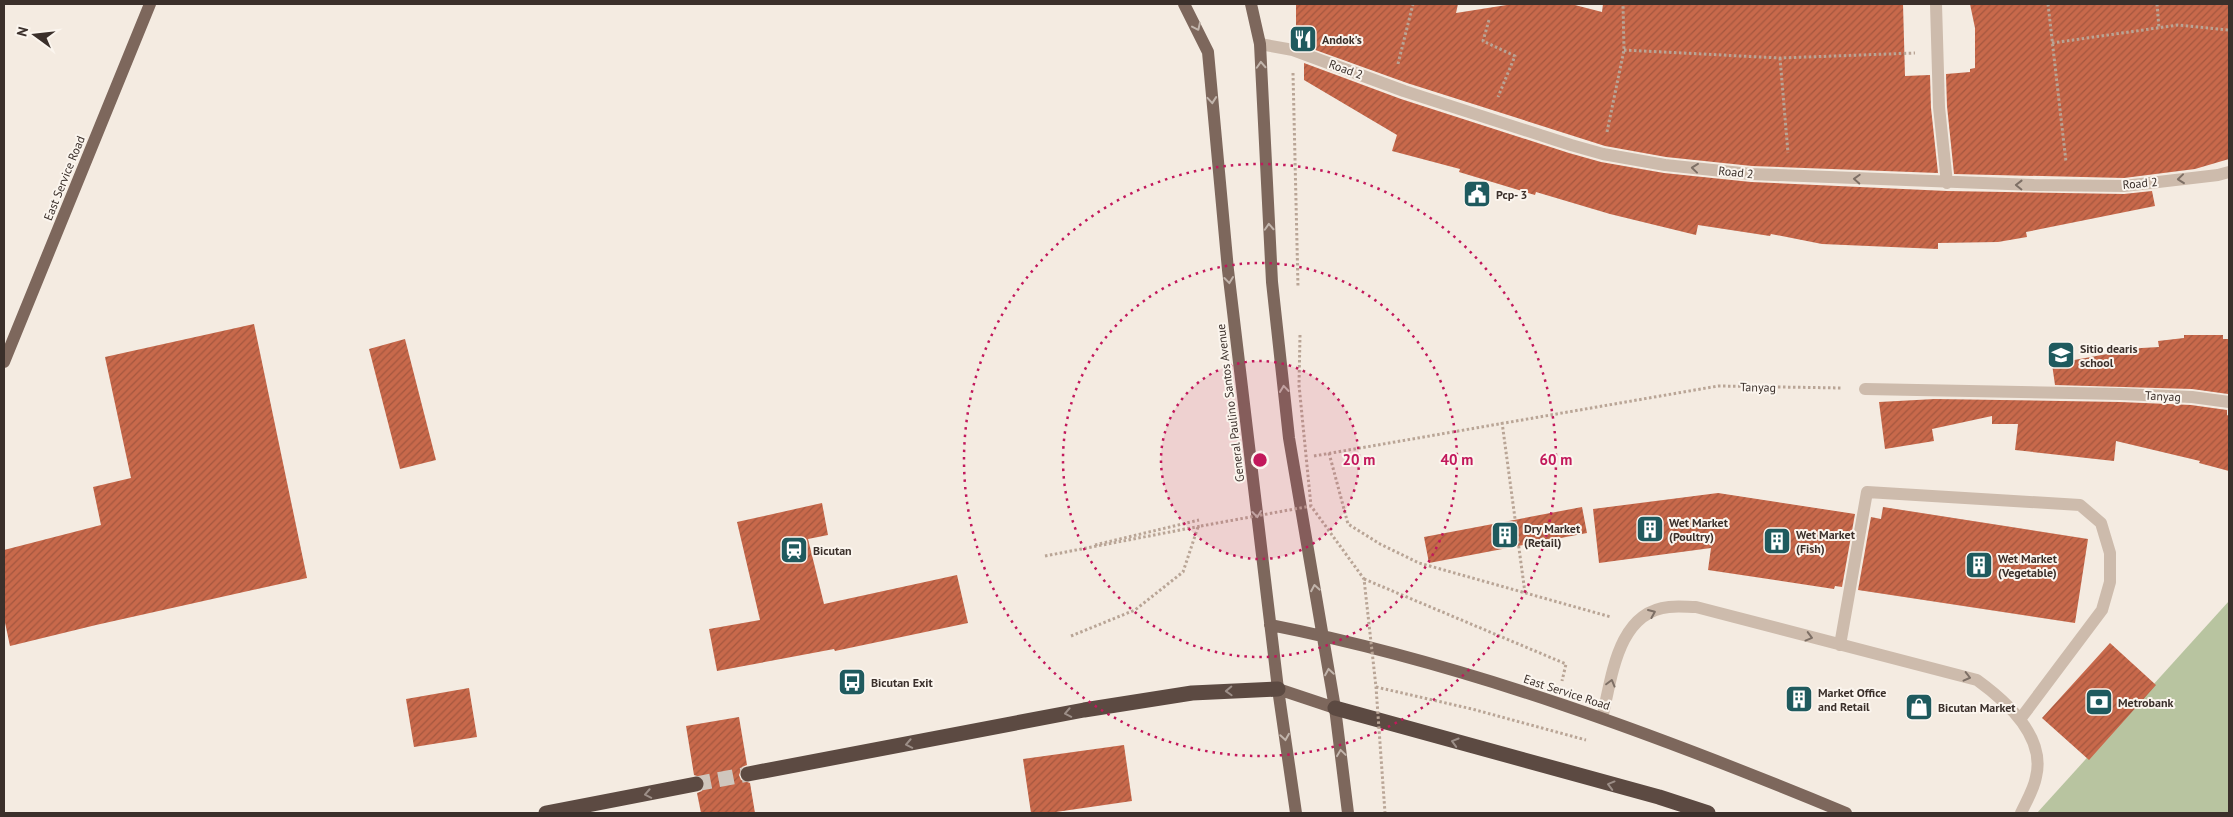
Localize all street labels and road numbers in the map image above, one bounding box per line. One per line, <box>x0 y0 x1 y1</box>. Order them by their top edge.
street label: Road 2 <box>1327 56 1365 82</box>
street label: East Service Road <box>40 133 88 223</box>
street label: Road 2 <box>1718 163 1754 181</box>
street label: Road 2 <box>2122 174 2158 192</box>
street label: General Paulino Santos Avenue <box>1213 323 1247 483</box>
street label: Tanyag <box>1740 379 1776 395</box>
street label: Tanyag <box>2145 388 2181 404</box>
street label: East Service Road <box>1522 671 1612 713</box>

